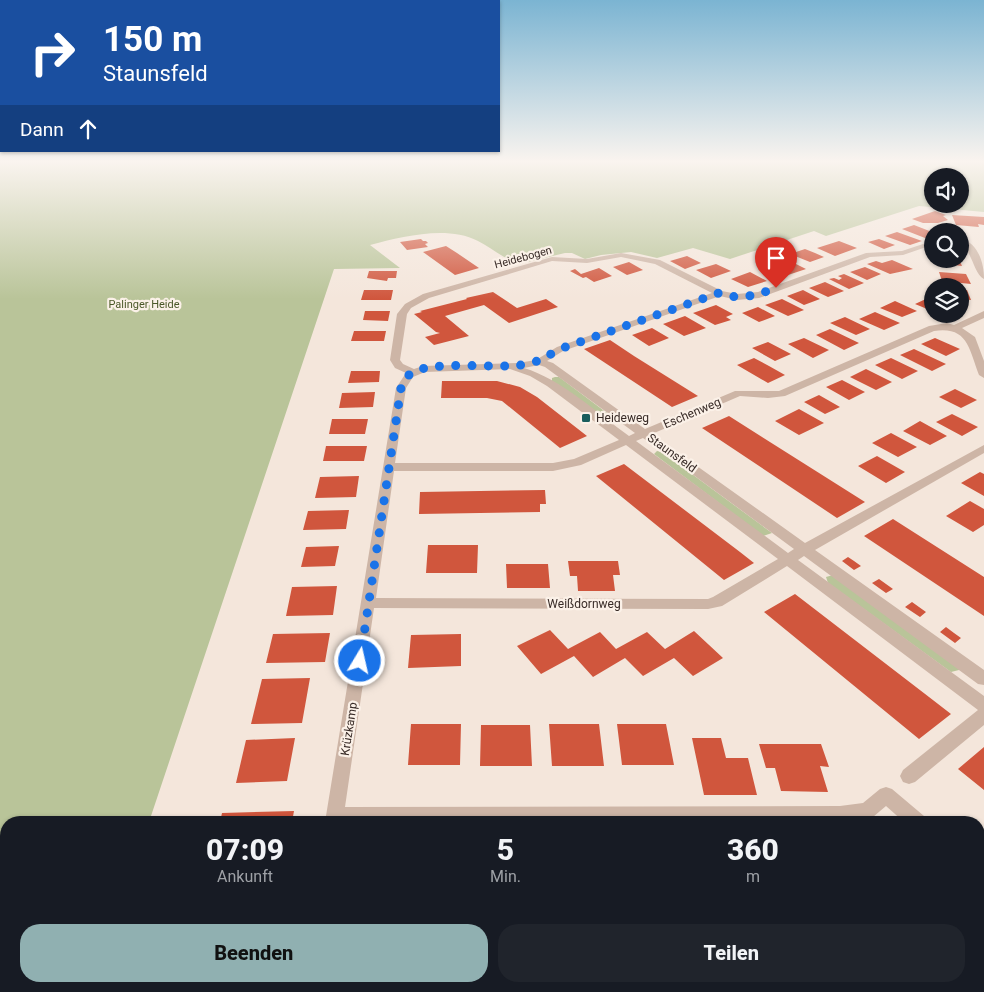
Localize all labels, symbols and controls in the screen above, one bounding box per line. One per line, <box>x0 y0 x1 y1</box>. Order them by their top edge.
text: 150 m <box>103 19 202 60</box>
icon: right <box>20 20 85 85</box>
text: Staunsfeld <box>103 61 208 86</box>
icon: ahead <box>74 115 102 143</box>
text: Dann <box>20 118 64 141</box>
map controls <box>924 168 969 323</box>
button: sound <box>924 168 969 213</box>
button: search <box>924 223 969 268</box>
pin <box>755 237 797 288</box>
street label: Heidebogen <box>493 244 553 271</box>
icon: arrive <box>762 244 790 272</box>
button: layers <box>924 278 969 323</box>
park label: Palinger Heide <box>108 298 180 311</box>
street label: Eschenweg <box>661 395 723 431</box>
place label: Heideweg <box>596 411 649 425</box>
marker: Heideweg <box>580 412 592 424</box>
street label: Staunsfeld <box>645 431 699 475</box>
street label: Weißdornweg <box>547 597 621 611</box>
position arrow <box>333 634 385 686</box>
street label: Krüzkamp <box>338 701 360 757</box>
text: 07:09 <box>206 832 284 867</box>
text: 5 <box>497 832 514 867</box>
text: 360 <box>727 832 779 867</box>
text: Ankunft <box>217 867 273 886</box>
text: Min. <box>490 867 521 886</box>
text: m <box>746 867 760 886</box>
button: Beenden <box>20 924 488 982</box>
button: Teilen <box>498 924 965 982</box>

